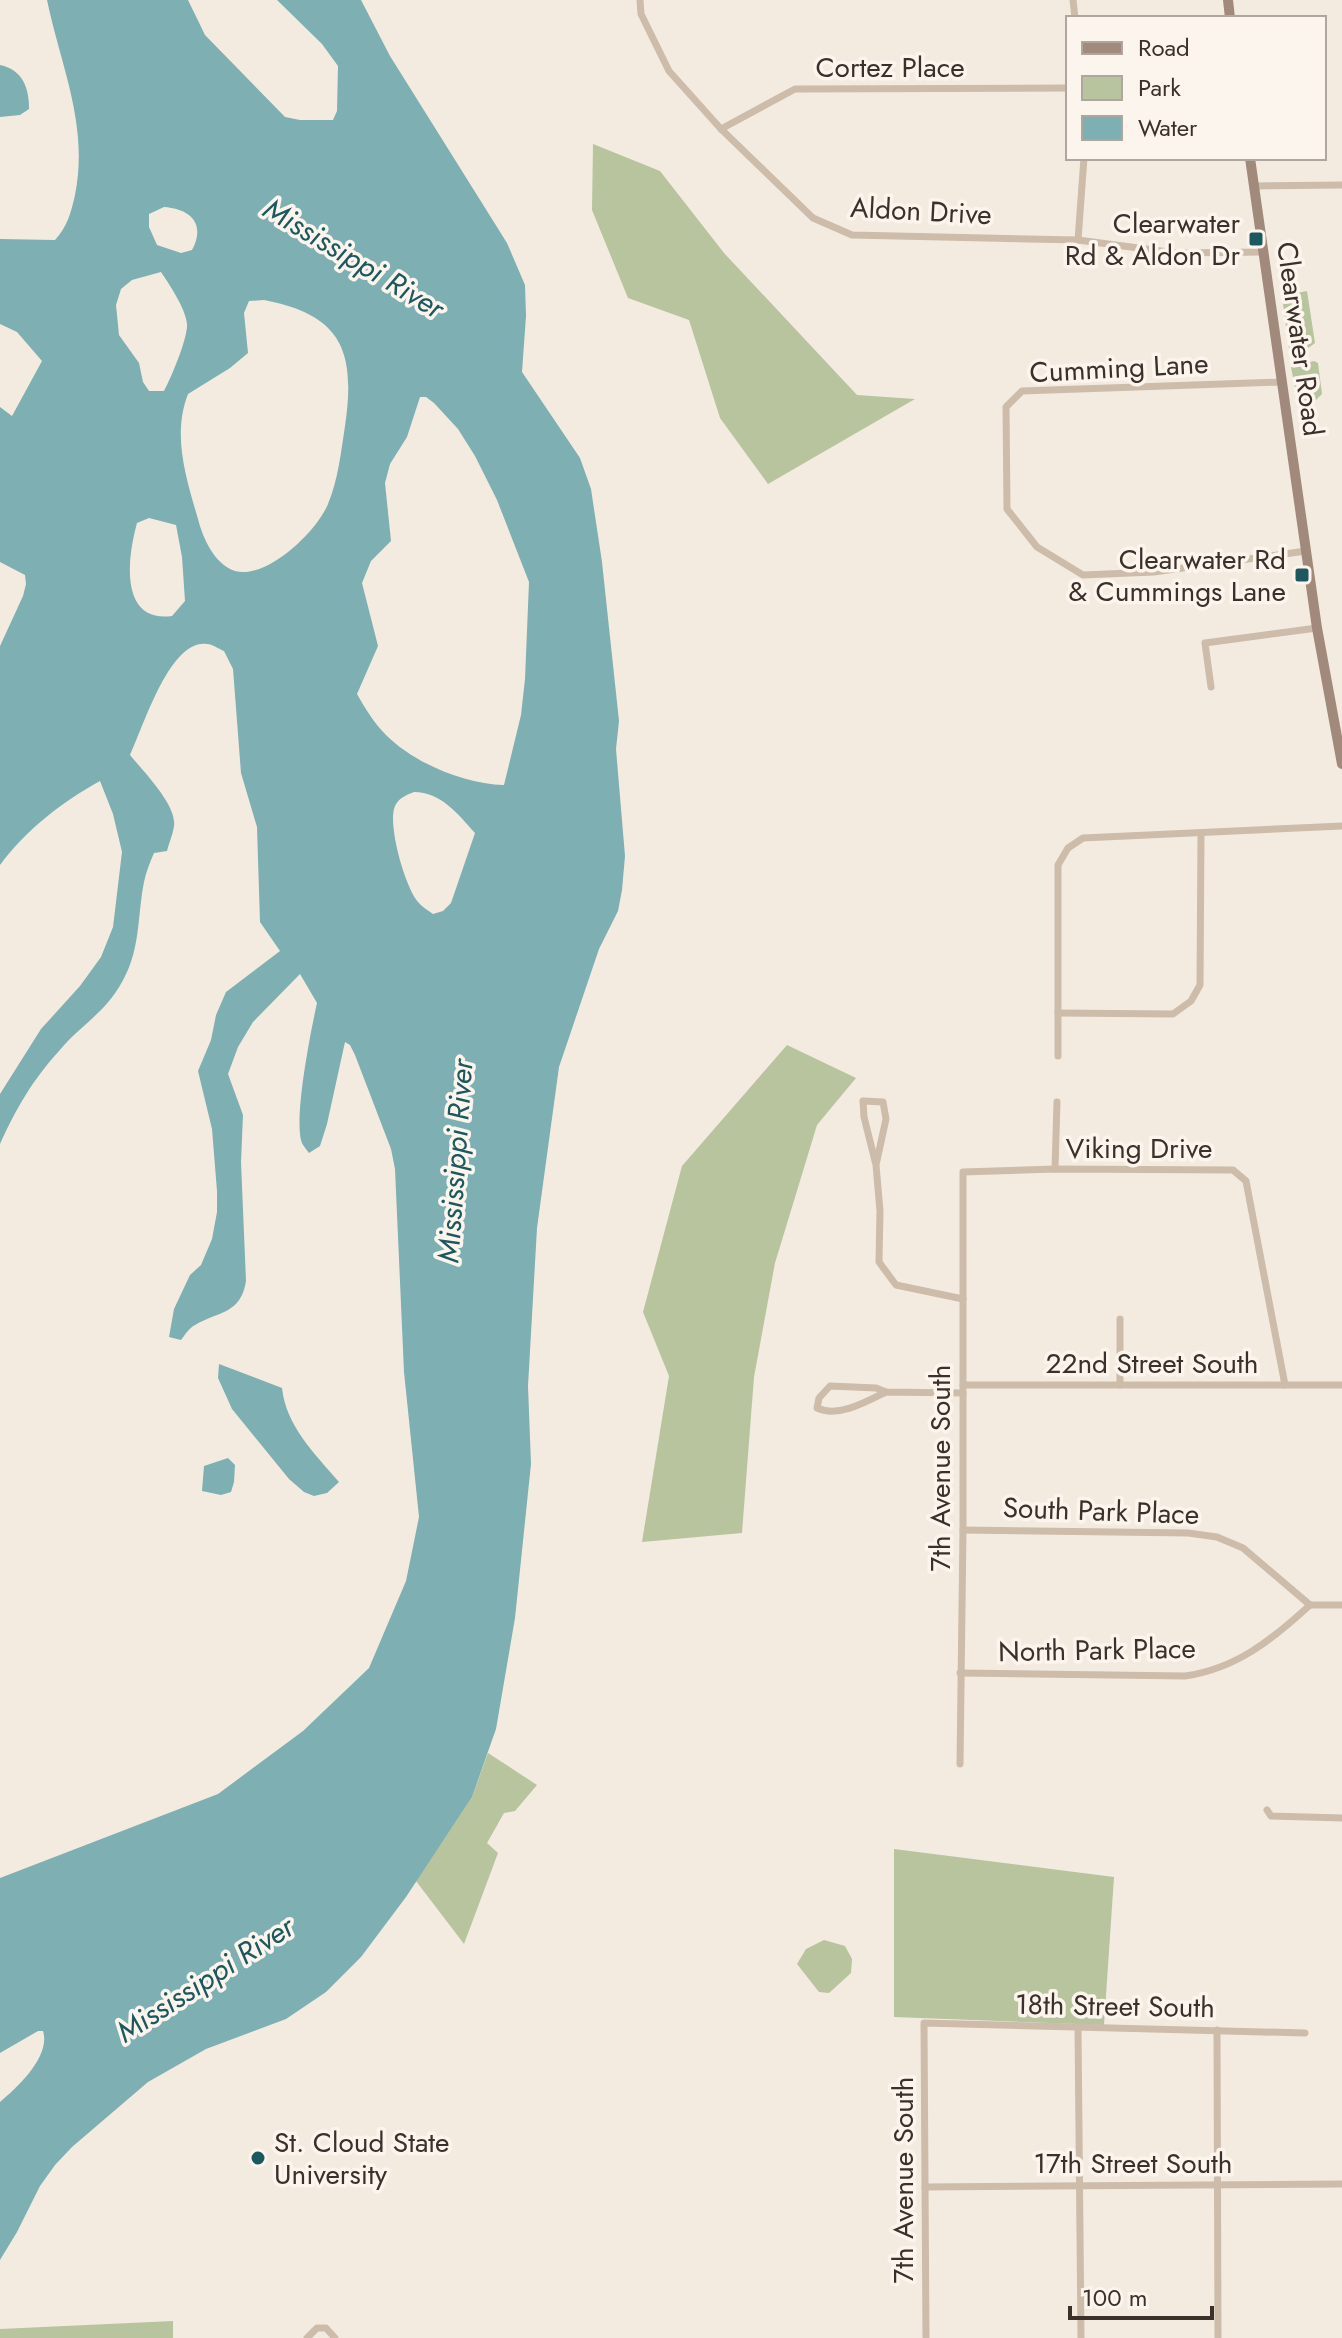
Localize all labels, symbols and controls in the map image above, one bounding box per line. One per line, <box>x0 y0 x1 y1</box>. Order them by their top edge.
legend <box>1066 16 1326 160</box>
text: Road <box>1138 30 1190 65</box>
street label: Cortez Place <box>815 47 965 88</box>
text: Park <box>1138 70 1181 105</box>
text: Water <box>1138 110 1198 145</box>
water label: Mississippi River <box>255 187 454 330</box>
street label: Aldon Drive <box>849 187 993 235</box>
place label: Clearwater Rd & Aldon Dr <box>1065 203 1240 276</box>
marker: Clearwater Rd & Aldon Dr <box>1247 230 1265 248</box>
street label: Clearwater Road <box>1266 239 1334 439</box>
street label: Cumming Lane <box>1029 343 1209 393</box>
place label: Clearwater Rd & Cummings Lane <box>1068 539 1286 612</box>
marker: Clearwater Rd & Cummings Lane <box>1293 566 1311 584</box>
water label: Mississippi River <box>426 1056 484 1264</box>
street label: Viking Drive <box>1066 1128 1212 1169</box>
street label: 22nd Street South <box>1046 1343 1258 1384</box>
street label: 7th Avenue South <box>920 1365 961 1571</box>
street label: South Park Place <box>1002 1487 1200 1535</box>
street label: North Park Place <box>998 1628 1196 1672</box>
water label: Mississippi River <box>108 1904 304 2053</box>
street label: 18th Street South <box>1015 1984 1215 2028</box>
street label: 7th Avenue South <box>883 2077 924 2283</box>
place label: St. Cloud State University <box>274 2122 450 2195</box>
street label: 17th Street South <box>1033 2143 1233 2184</box>
marker: St. Cloud State University <box>249 2149 267 2167</box>
scale bar <box>1070 2270 1212 2320</box>
text: 100 m <box>1082 2280 1148 2315</box>

